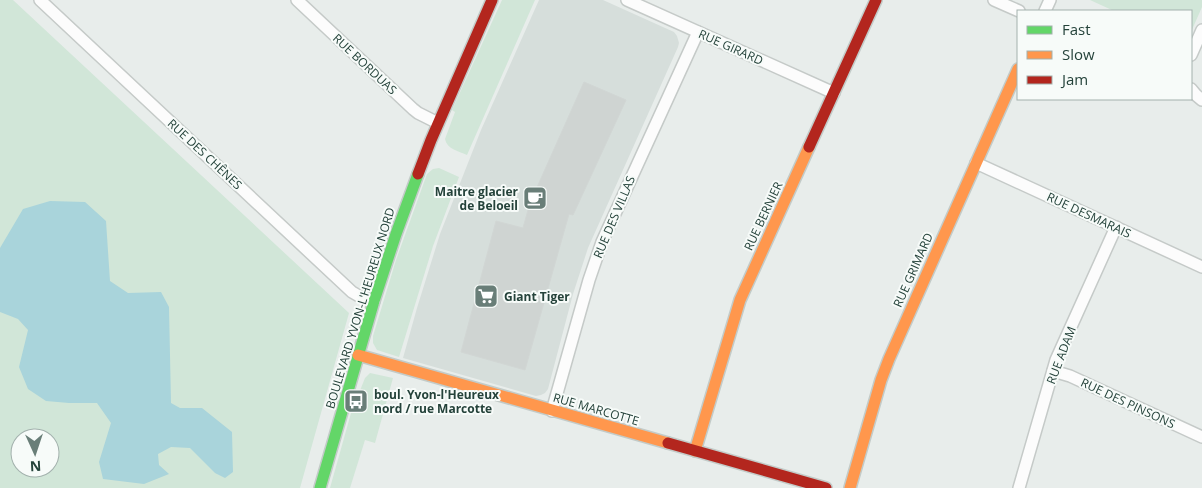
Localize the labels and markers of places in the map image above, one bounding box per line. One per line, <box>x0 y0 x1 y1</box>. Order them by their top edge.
place label: Maitre glacier de Beloeil <box>435 183 519 214</box>
cafe icon: Maitre glacier de Beloeil <box>522 185 548 211</box>
supermarket icon: Giant Tiger <box>473 283 499 309</box>
place label: Giant Tiger <box>504 288 570 305</box>
place label: boul. Yvon-l'Heureux nord / rue Marcotte <box>374 386 499 417</box>
bus stop icon: boul. Yvon-l'Heureux nord / rue Marcotte <box>343 388 369 414</box>

